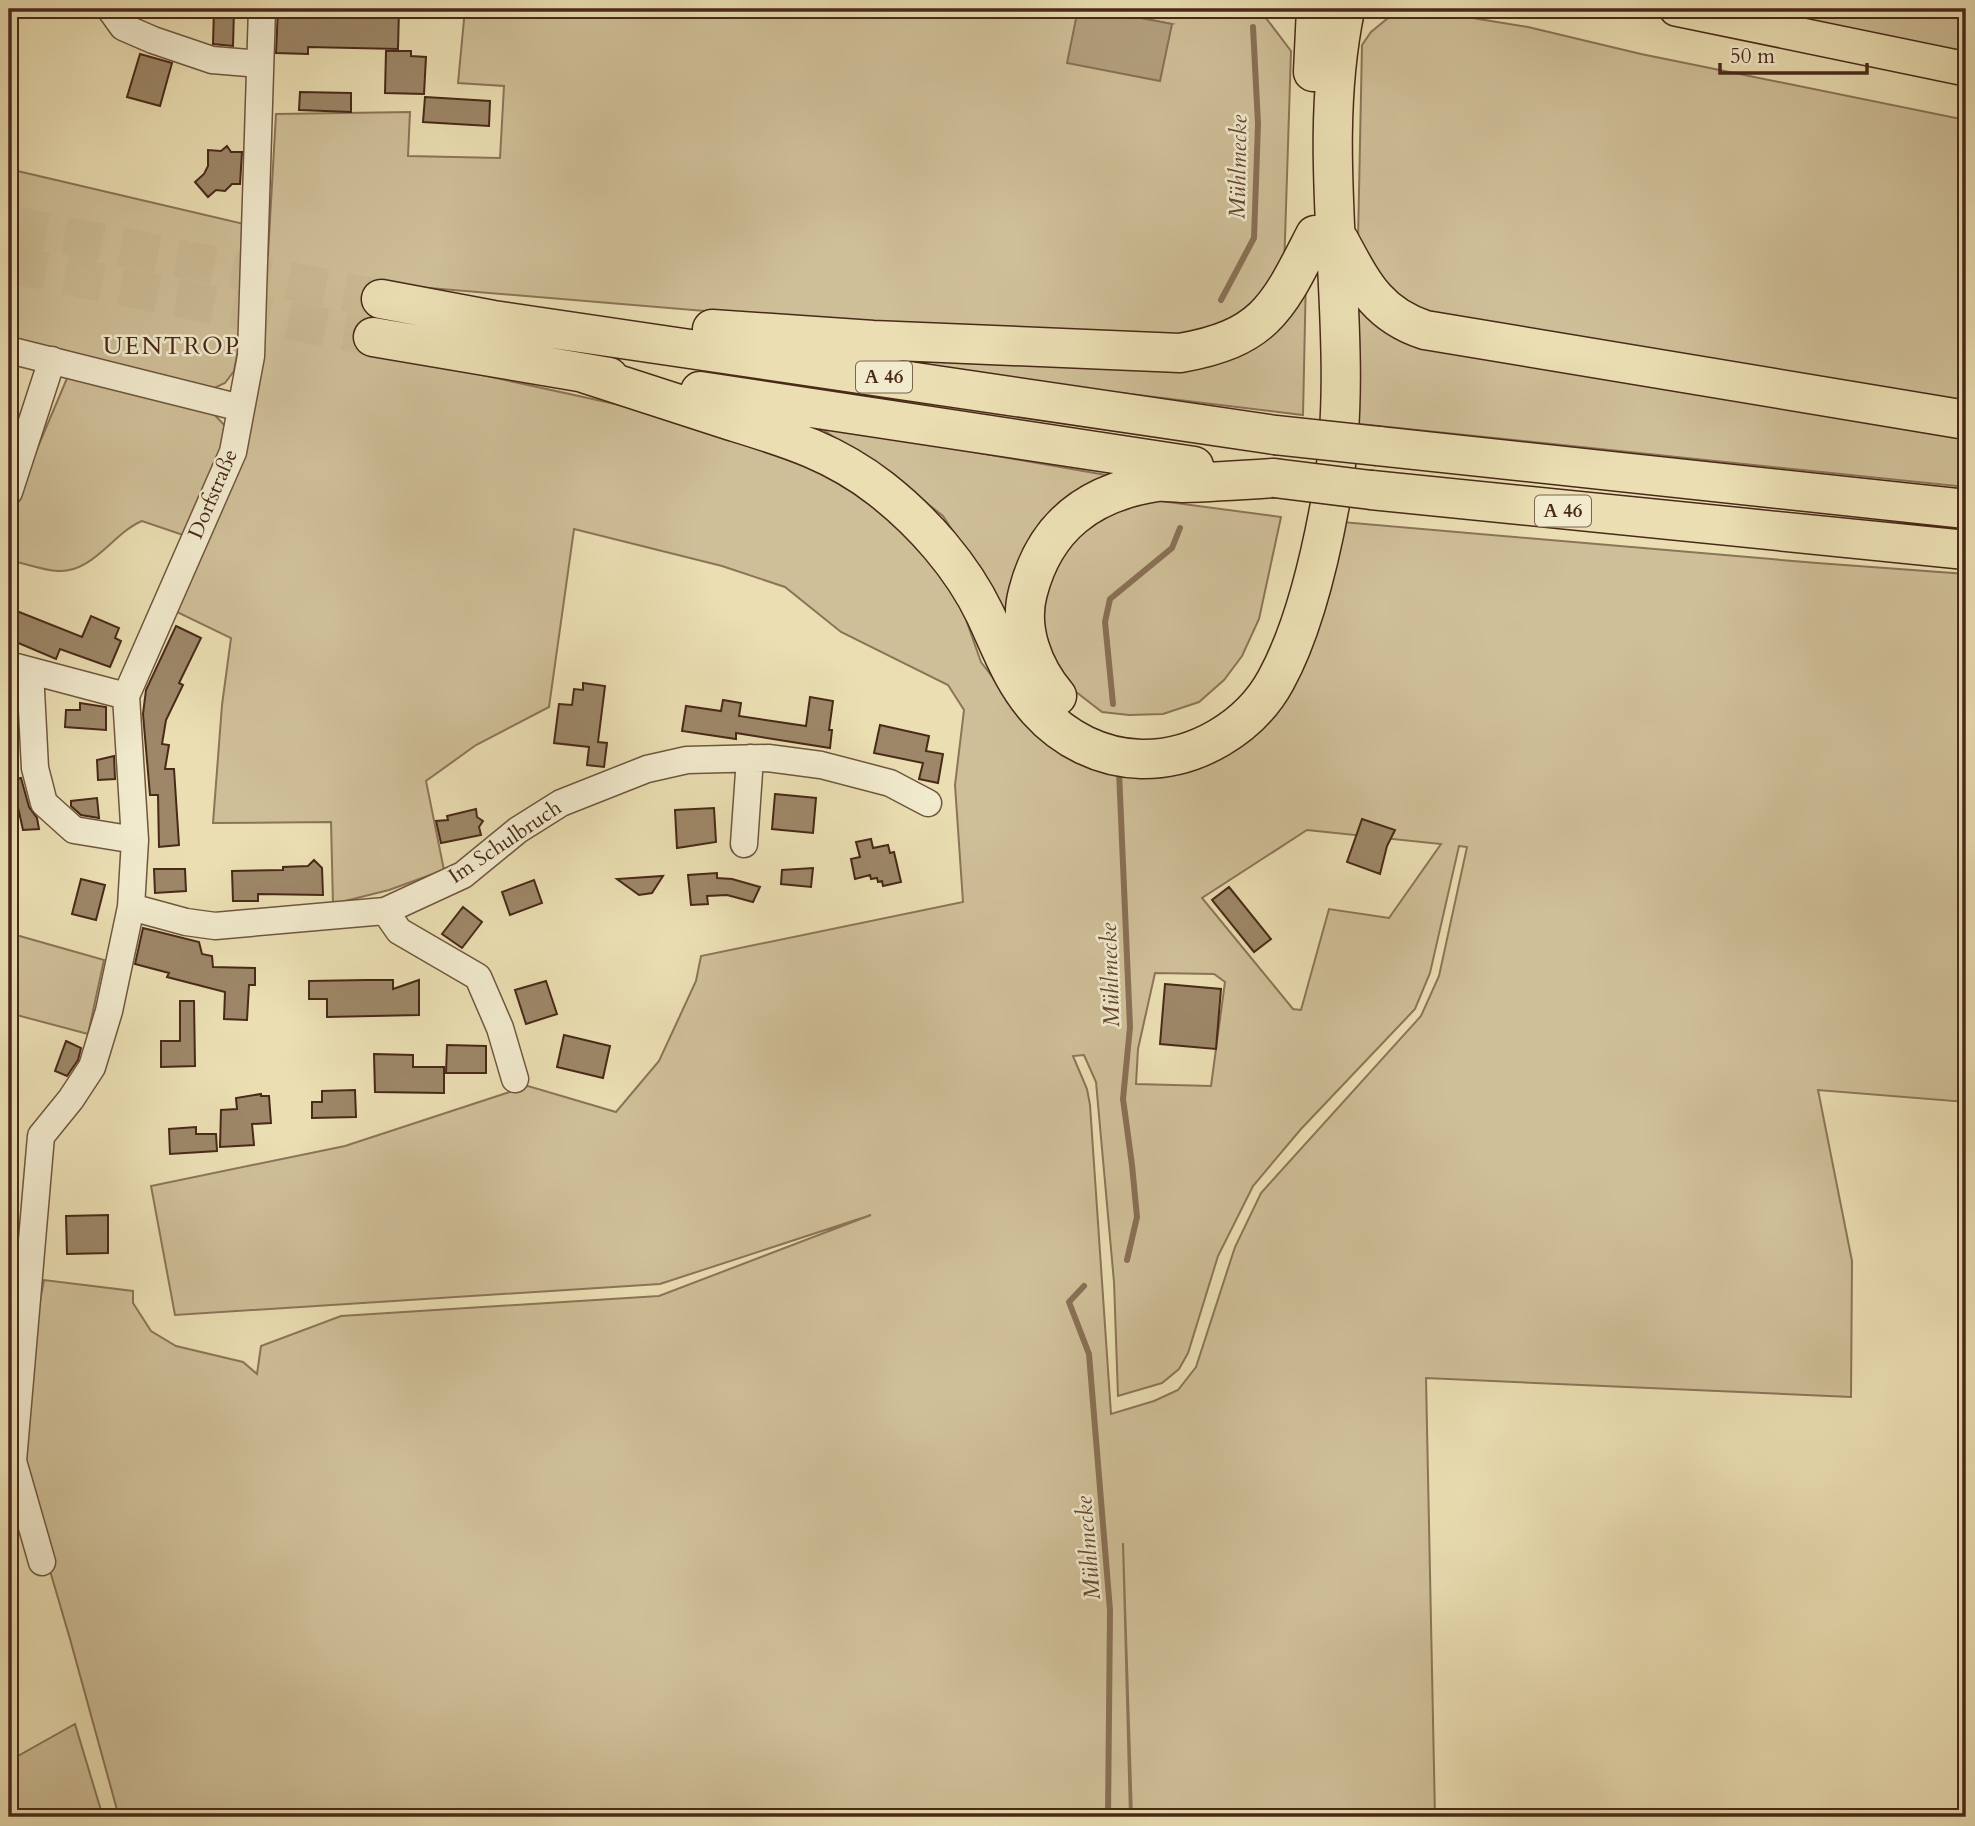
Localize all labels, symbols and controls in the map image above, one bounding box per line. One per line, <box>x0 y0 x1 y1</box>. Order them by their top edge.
scale bar <box>1720 32 1867 76</box>
text: 50 m <box>1730 42 1775 71</box>
water label: Mühlmecke <box>1222 114 1254 219</box>
district label: UENTROP <box>103 330 241 363</box>
road number: A 46 <box>856 362 912 392</box>
street label: Dorfstraße <box>181 445 245 543</box>
road number: A 46 <box>1535 496 1591 526</box>
street label: Im Schulbruch <box>443 793 568 891</box>
water label: Mühlmecke <box>1093 922 1127 1028</box>
water label: Mühlmecke <box>1068 1494 1108 1601</box>

